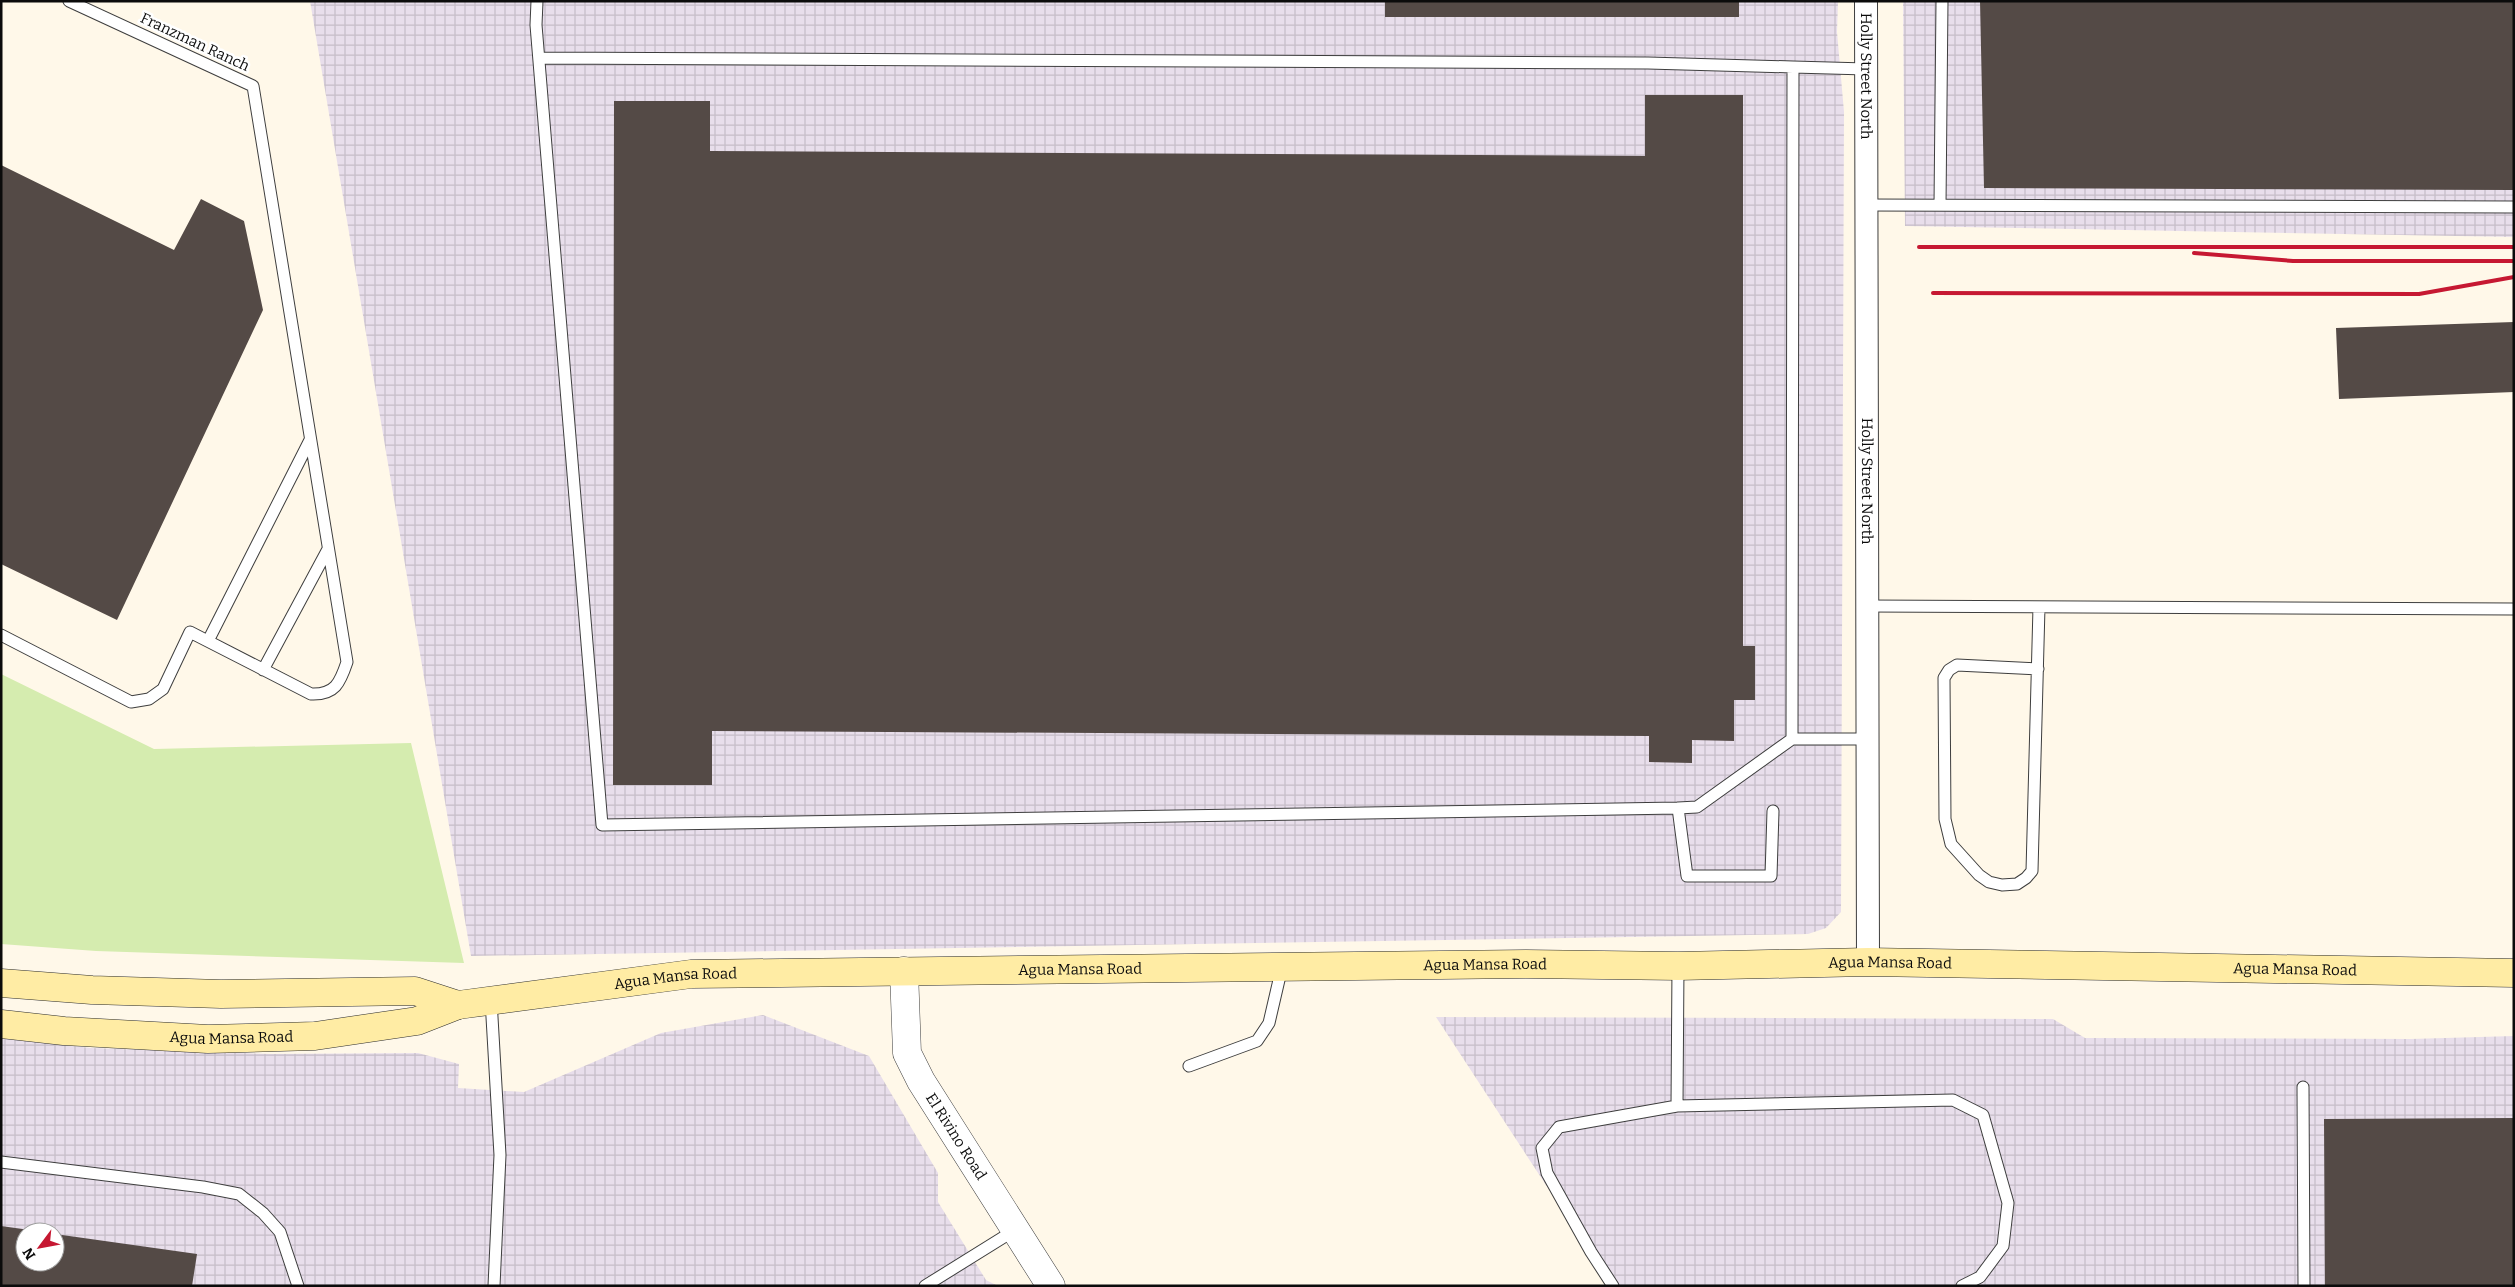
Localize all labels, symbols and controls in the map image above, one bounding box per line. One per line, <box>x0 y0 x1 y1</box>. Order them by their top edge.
street label: Franzman Ranch <box>138 9 253 75</box>
street label: Holly Street North <box>1857 13 1875 140</box>
street label: Holly Street North <box>1858 418 1876 545</box>
street label: Agua Mansa Road <box>1828 953 1952 972</box>
street label: Agua Mansa Road <box>1423 955 1547 974</box>
street label: Agua Mansa Road <box>2233 959 2357 979</box>
street label: Agua Mansa Road <box>1018 960 1142 979</box>
street label: Agua Mansa Road <box>613 964 737 993</box>
street label: Agua Mansa Road <box>169 1028 294 1048</box>
street label: El Rivino Road <box>922 1090 990 1183</box>
north arrow <box>15 1222 65 1272</box>
text: N <box>19 1244 39 1263</box>

